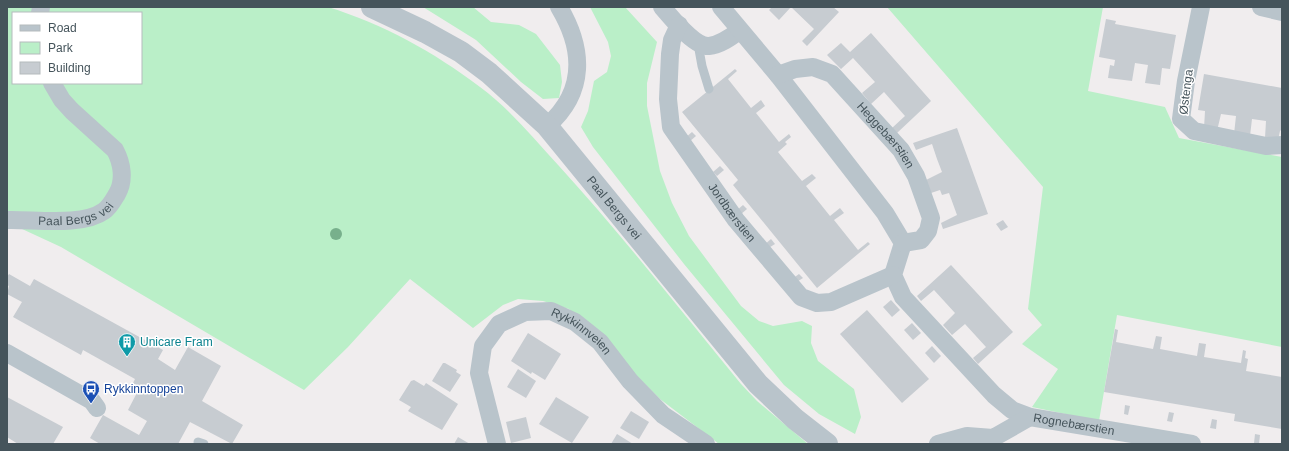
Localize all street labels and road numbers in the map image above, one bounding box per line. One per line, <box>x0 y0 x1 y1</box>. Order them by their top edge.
street label: Østenga <box>1176 68 1196 115</box>
street label: Heggebærstien <box>854 99 917 171</box>
street label: Paal Bergs vei <box>584 173 644 242</box>
street label: Jordbærstien <box>705 180 759 245</box>
street label: Paal Bergs vei <box>38 200 117 228</box>
street label: Rykkinnveien <box>549 305 614 357</box>
street label: Rognebærstien <box>1032 411 1116 438</box>

